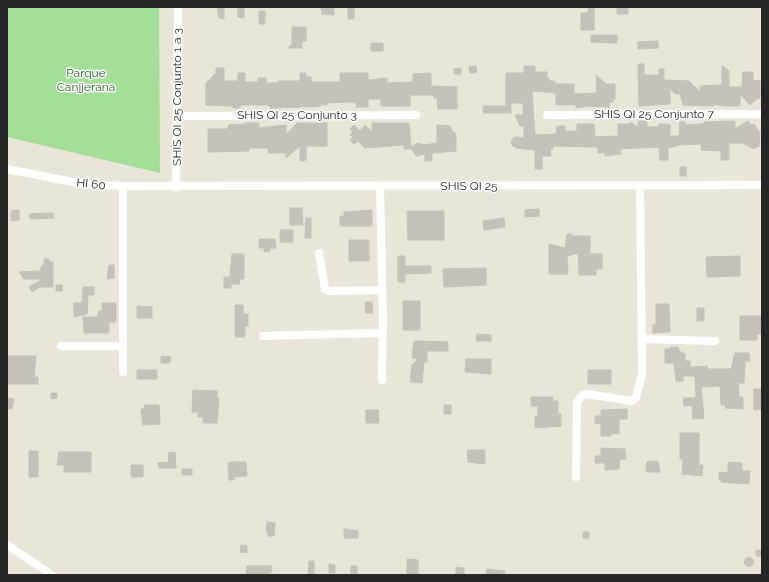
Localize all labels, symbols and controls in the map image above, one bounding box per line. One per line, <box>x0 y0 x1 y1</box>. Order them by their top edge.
street label: SHIS QI 25 Conjunto 1 a 3 <box>170 28 184 166</box>
park label: Parque Canjjerana <box>57 66 115 94</box>
street label: SHIS QI 25 Conjunto 7 <box>594 107 715 121</box>
street label: SHIS QI 25 Conjunto 3 <box>237 108 357 122</box>
street label: HI 60 <box>76 175 106 193</box>
street label: SHIS QI 25 <box>440 179 498 193</box>

